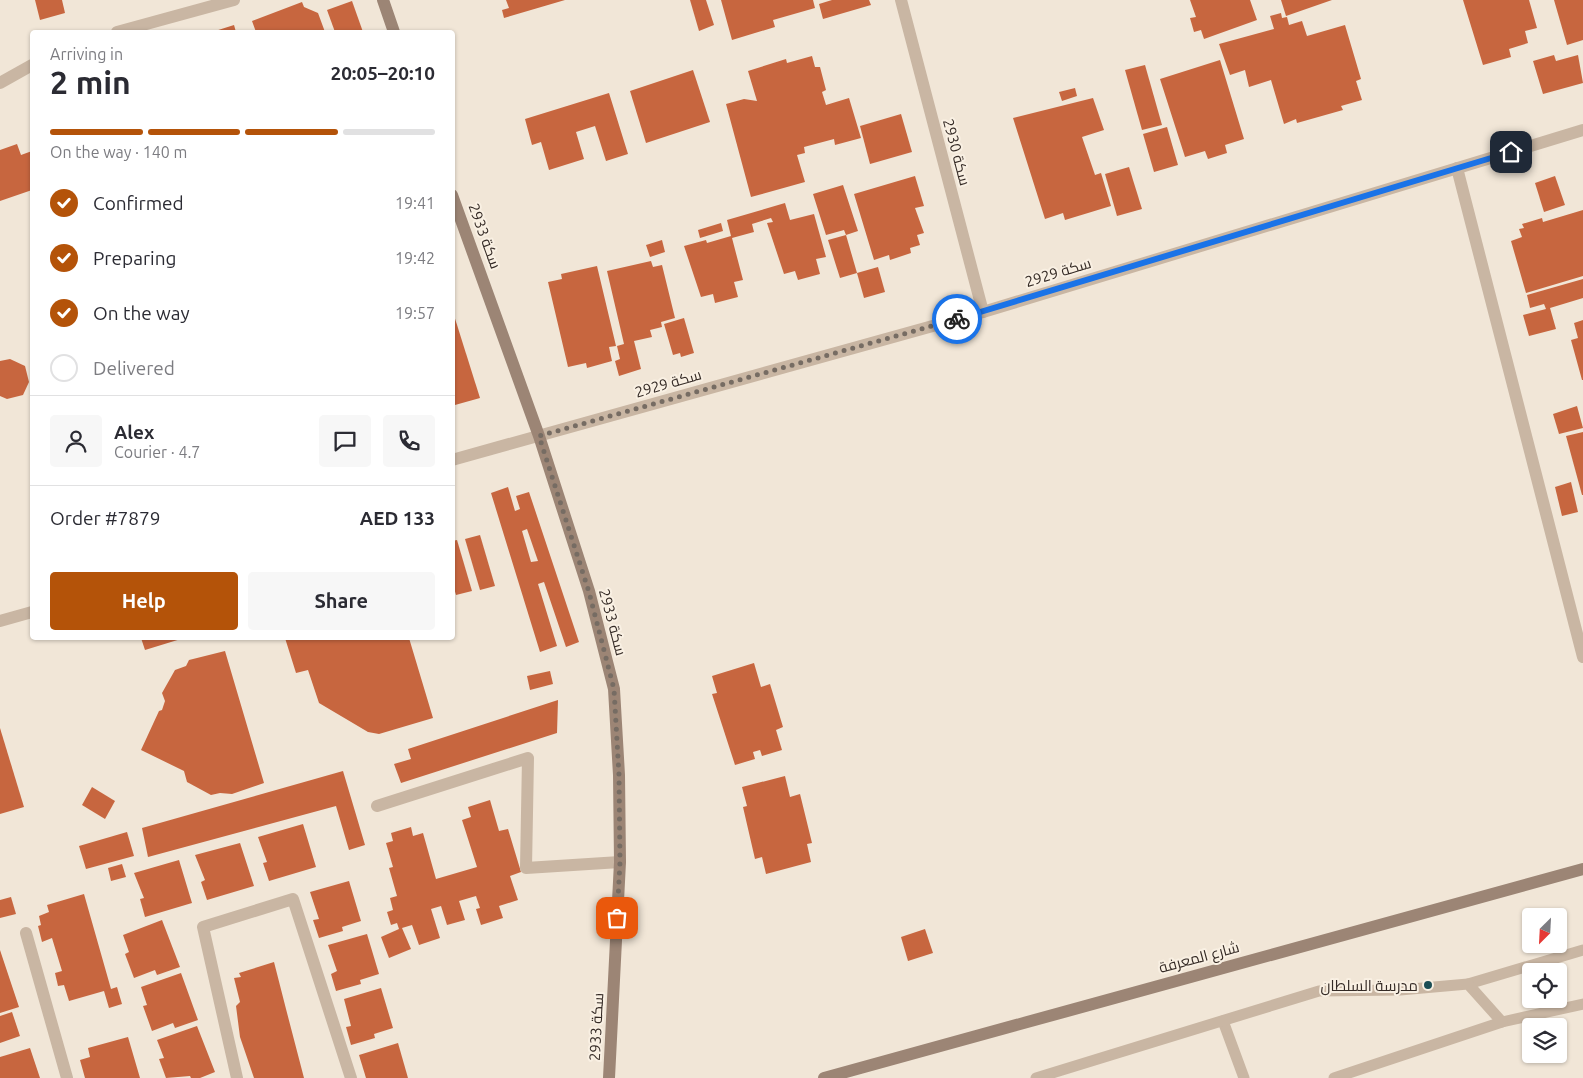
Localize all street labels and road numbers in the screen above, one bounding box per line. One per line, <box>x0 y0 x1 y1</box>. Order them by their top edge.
street label: سكة 2930 <box>940 117 974 187</box>
street label: سكة 2933 <box>465 201 505 271</box>
street label: سكة 2929 <box>1023 254 1093 290</box>
street label: سكة 2929 <box>633 365 703 401</box>
street label: سكة 2933 <box>596 587 630 657</box>
street label: شارع المعرفة <box>1157 938 1242 979</box>
street label: سكة 2933 <box>586 992 606 1062</box>

